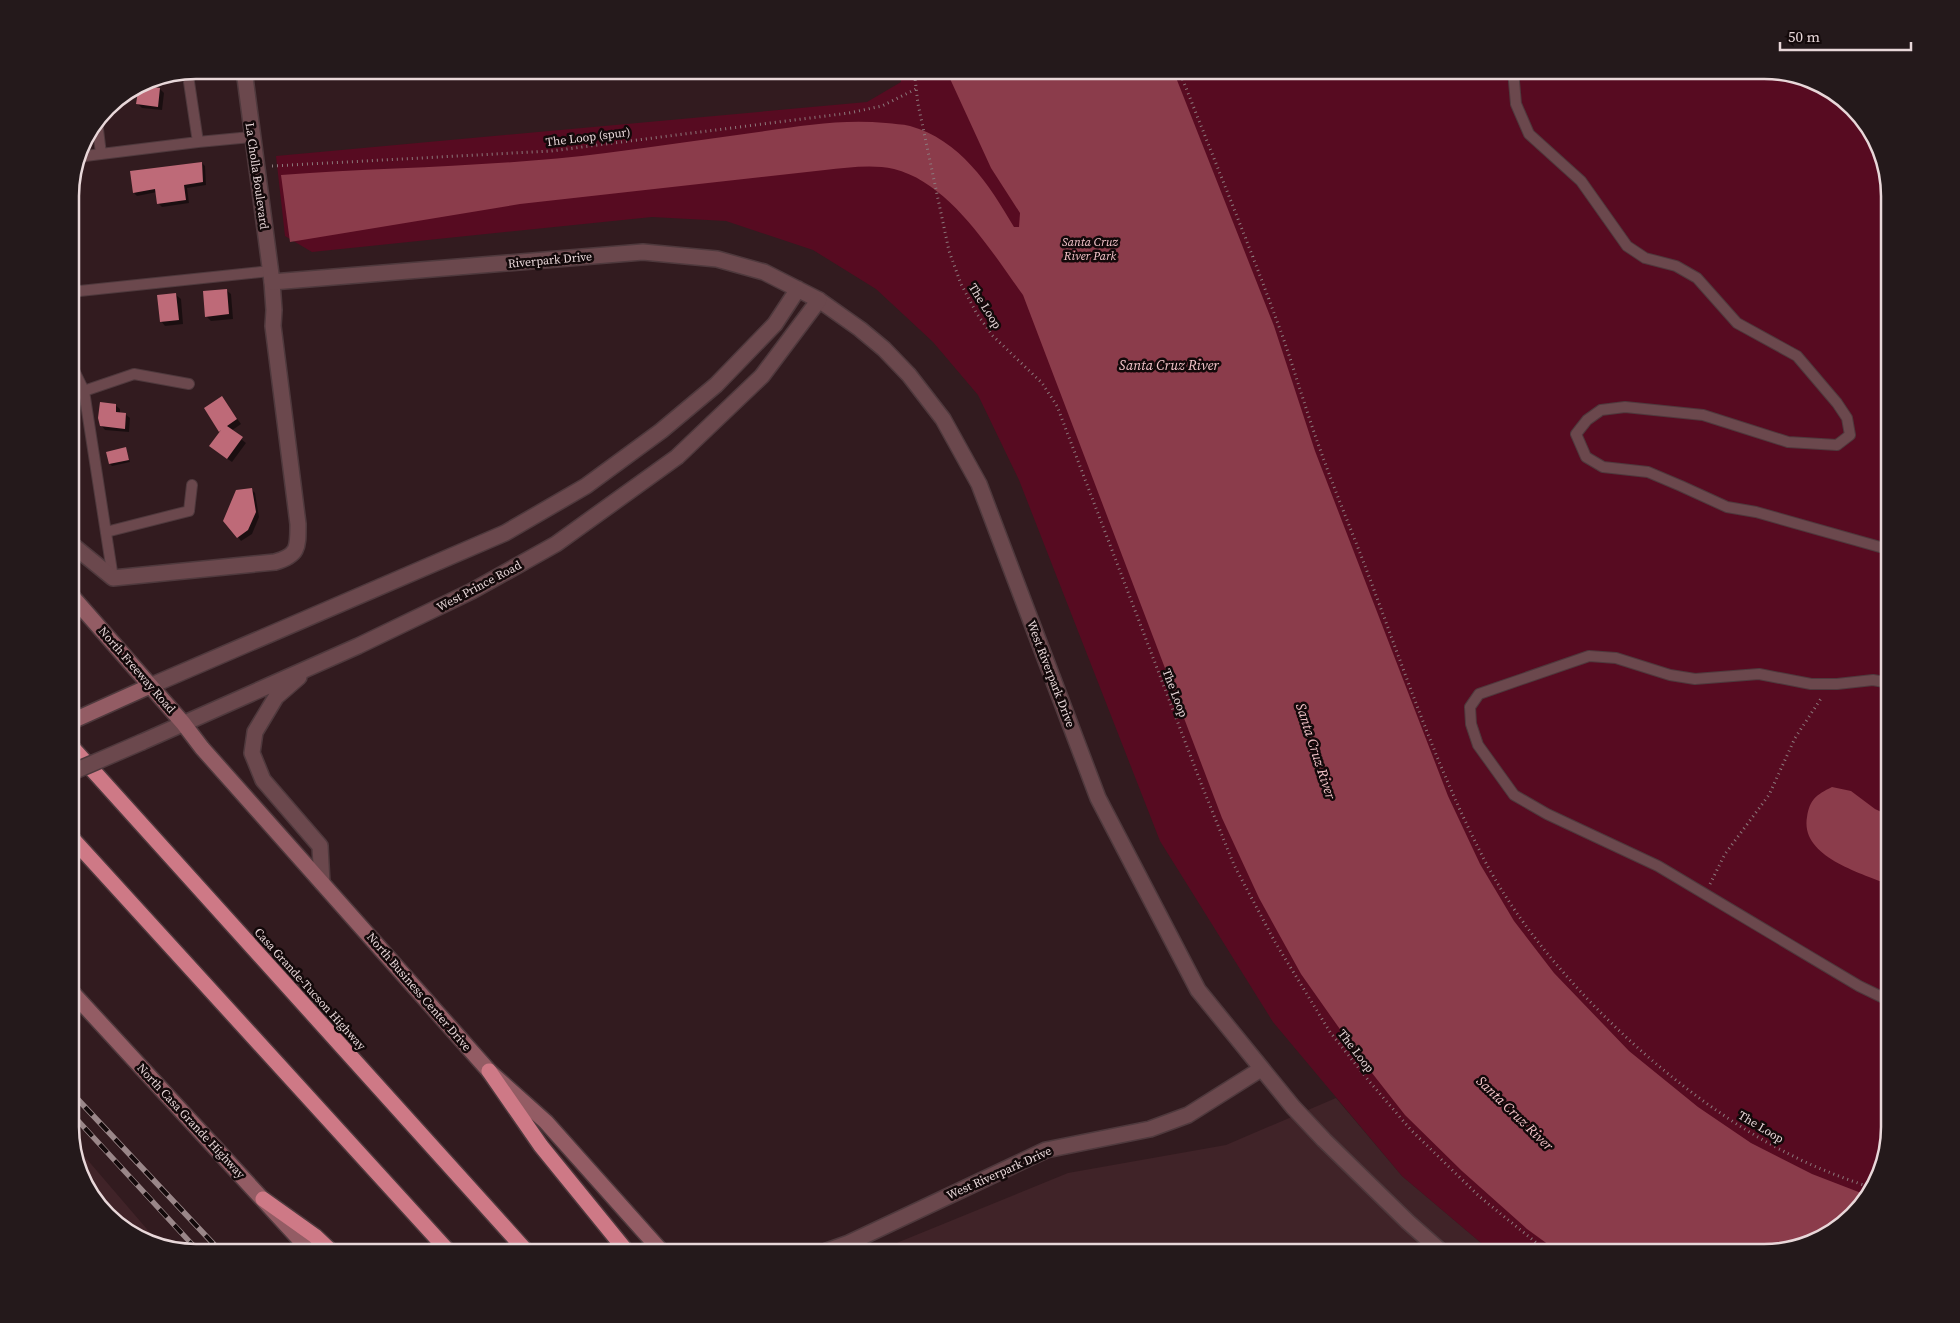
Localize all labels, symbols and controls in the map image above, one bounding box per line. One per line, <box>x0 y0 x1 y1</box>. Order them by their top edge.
scale bar <box>1780 20 1911 52</box>
text: 50 m <box>1788 26 1820 47</box>
street label: La Cholla Boulevard <box>242 122 272 231</box>
street label: The Loop (spur) <box>545 124 631 150</box>
park label: Santa Cruz River Park <box>1062 234 1119 264</box>
street label: Riverpark Drive <box>507 248 593 272</box>
street label: The Loop <box>965 280 1005 332</box>
water label: Santa Cruz River <box>1119 355 1219 375</box>
street label: West Prince Road <box>434 557 524 615</box>
street label: West Riverpark Drive <box>1023 618 1079 730</box>
street label: North Freeway Road <box>95 623 179 717</box>
street label: The Loop <box>1158 667 1192 719</box>
water label: Santa Cruz River <box>1291 700 1341 802</box>
street label: Casa Grande-Tucson Highway <box>251 924 370 1054</box>
street label: North Business Center Drive <box>363 929 475 1055</box>
street label: The Loop <box>1334 1026 1378 1076</box>
street label: North Casa Grande Highway <box>133 1060 249 1182</box>
water label: Santa Cruz River <box>1472 1071 1558 1155</box>
street label: The Loop <box>1735 1107 1787 1147</box>
street label: West Riverpark Drive <box>944 1143 1054 1203</box>

